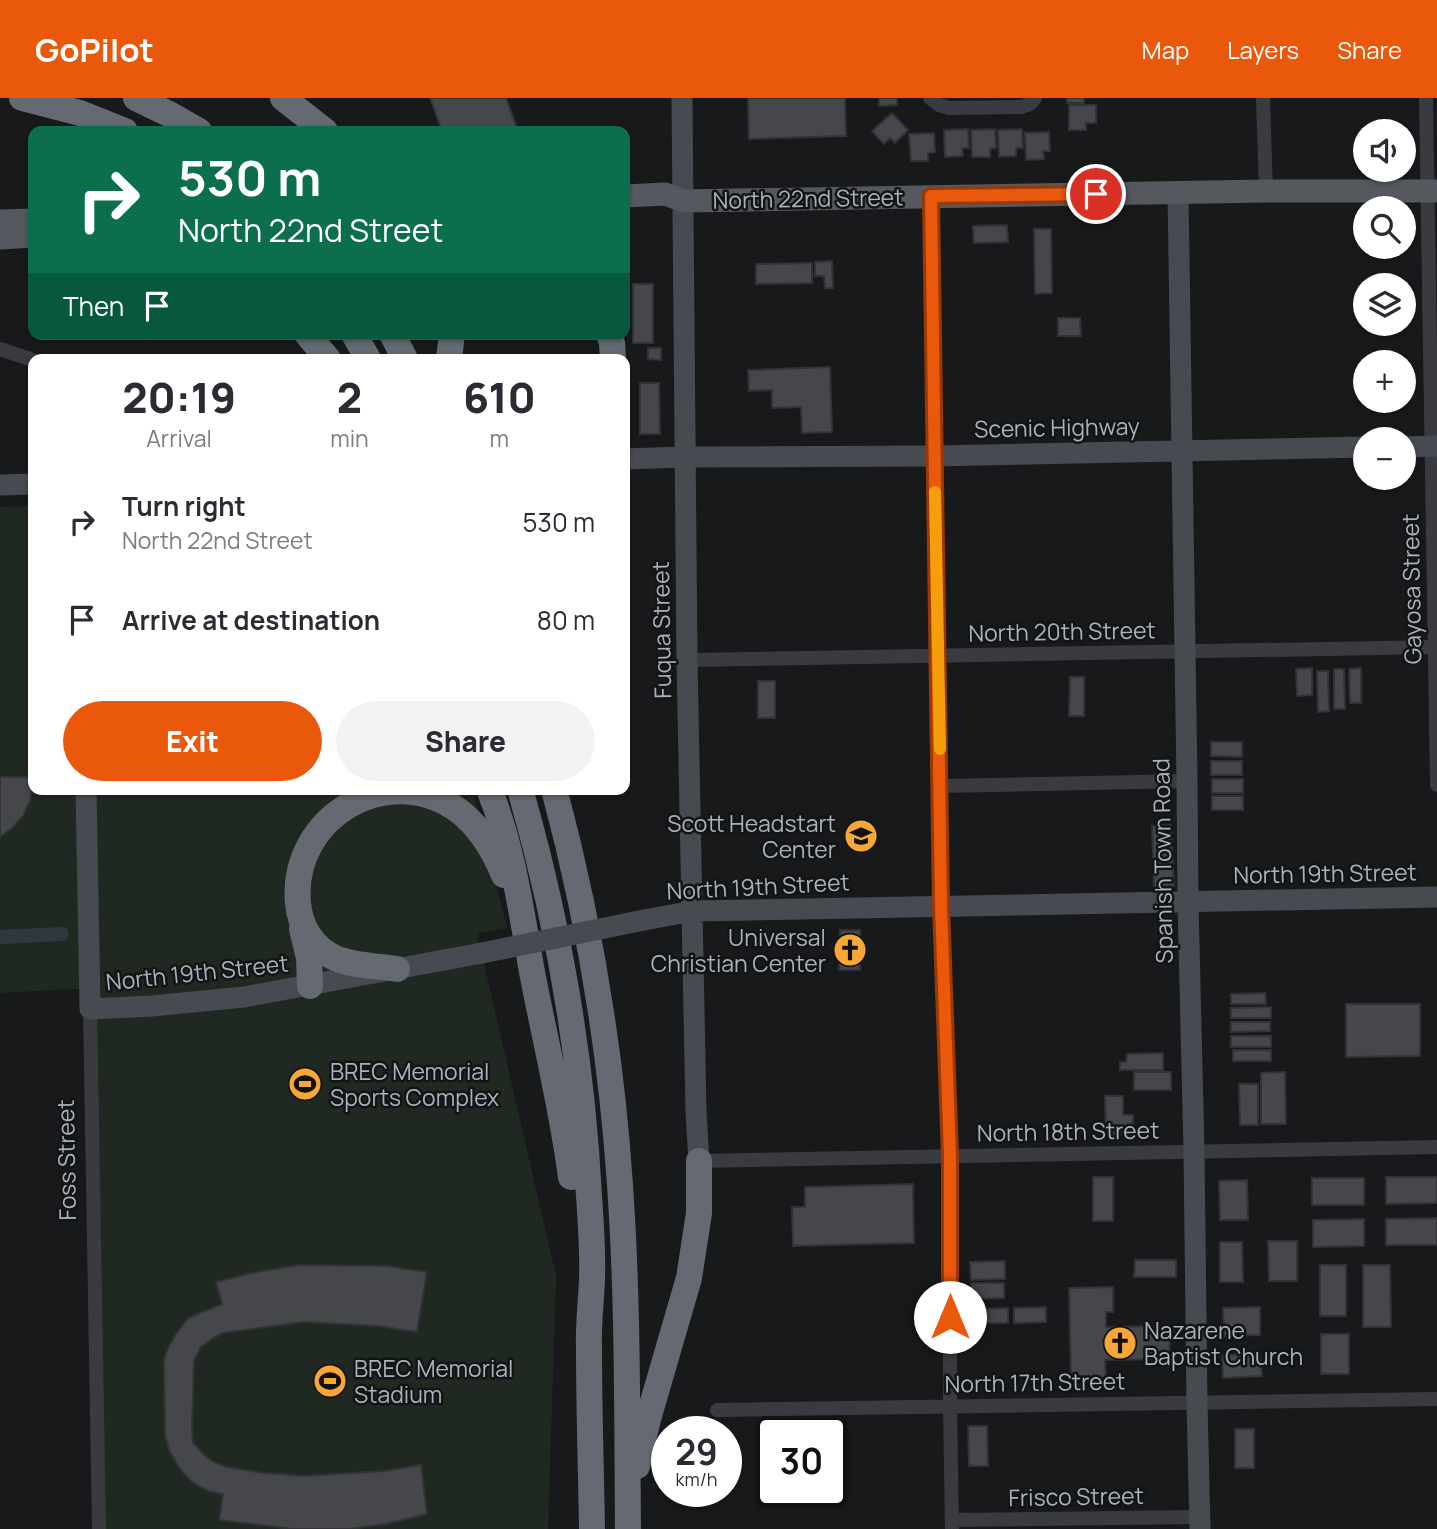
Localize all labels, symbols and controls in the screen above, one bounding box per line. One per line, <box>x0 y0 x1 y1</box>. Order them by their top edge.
text: GoPilot <box>35 27 154 72</box>
text: Map <box>1142 33 1189 66</box>
text: Layers <box>1227 33 1299 66</box>
text: Share <box>1337 33 1402 66</box>
map controls <box>1353 119 1416 490</box>
button: sound <box>1353 119 1416 182</box>
text: 530 m <box>178 144 321 211</box>
icon: right <box>63 154 154 245</box>
pin <box>1066 164 1126 224</box>
icon: arrive <box>1077 175 1115 213</box>
street label: North 22nd Street <box>712 180 904 216</box>
button: search <box>1353 196 1416 259</box>
text: North 22nd Street <box>178 208 443 252</box>
button: layers <box>1353 273 1416 336</box>
icon: arrive <box>138 287 176 325</box>
text: Then <box>63 288 124 324</box>
button: + <box>1353 350 1416 413</box>
text: 20:19 <box>122 368 236 426</box>
text: 2 <box>337 368 362 426</box>
text: 610 <box>463 368 536 426</box>
street label: Scenic Highway <box>974 410 1140 444</box>
text: Arrival <box>146 422 212 454</box>
text: min <box>330 422 369 454</box>
text: m <box>490 422 509 454</box>
button: − <box>1353 427 1416 490</box>
text: Turn right <box>122 488 246 524</box>
icon: right <box>63 503 101 541</box>
text: 530 m <box>522 504 595 540</box>
street label: Gayosa Street <box>1394 513 1428 665</box>
text: North 22nd Street <box>122 524 313 556</box>
street label: Fuqua Street <box>644 561 678 699</box>
icon: arrive <box>63 601 101 639</box>
text: Arrive at destination <box>122 602 380 638</box>
text: 80 m <box>537 602 595 638</box>
street label: North 20th Street <box>968 613 1156 649</box>
button: Exit <box>63 701 322 781</box>
button: Share <box>336 701 595 781</box>
street label: Spanish Town Road <box>1144 758 1180 964</box>
place label: Scott Headstart Center <box>667 807 836 865</box>
school or university icon: Scott Headstart Center <box>842 817 880 855</box>
street label: North 19th Street <box>1233 855 1417 891</box>
street label: North 19th Street <box>666 865 850 907</box>
place label: Universal Christian Center <box>651 921 826 979</box>
church icon: Universal Christian Center <box>831 931 869 969</box>
street label: North 19th Street <box>104 947 290 997</box>
place label: BREC Memorial Sports Complex <box>330 1055 499 1113</box>
sports icon: BREC Memorial Sports Complex <box>286 1065 324 1103</box>
street label: Foss Street <box>49 1099 83 1221</box>
street label: North 18th Street <box>977 1113 1159 1149</box>
position arrow <box>913 1280 987 1354</box>
place label: Nazarene Baptist Church <box>1144 1314 1303 1372</box>
church icon: Nazarene Baptist Church <box>1101 1324 1139 1362</box>
place label: BREC Memorial Stadium <box>354 1352 513 1410</box>
sports icon: BREC Memorial Stadium <box>311 1362 349 1400</box>
street label: North 17th Street <box>944 1364 1126 1400</box>
speed limit sign: 30 <box>756 1416 847 1507</box>
text: 29 <box>675 1428 718 1476</box>
text: km/h <box>676 1467 717 1491</box>
street label: Frisco Street <box>1008 1479 1144 1513</box>

